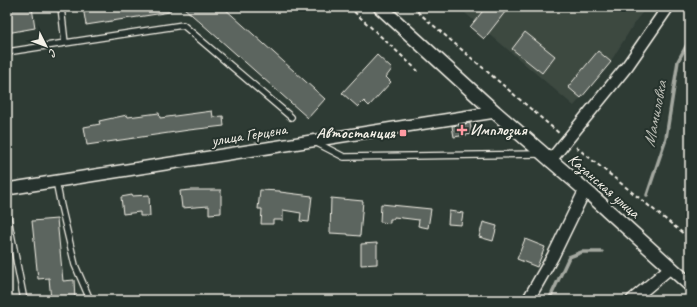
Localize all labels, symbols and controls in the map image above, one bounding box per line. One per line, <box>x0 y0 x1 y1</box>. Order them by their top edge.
north arrow <box>26 26 66 66</box>
text: С <box>45 46 60 61</box>
water label: Мамиловка <box>638 78 672 149</box>
street label: улица Герцена <box>209 119 289 151</box>
place label: Имплозия <box>470 120 528 140</box>
place label: Автостанция <box>316 123 396 143</box>
marker: Имплозия <box>457 125 467 135</box>
marker: Автостанция <box>398 128 408 138</box>
street label: Казанская улица <box>564 149 645 223</box>

